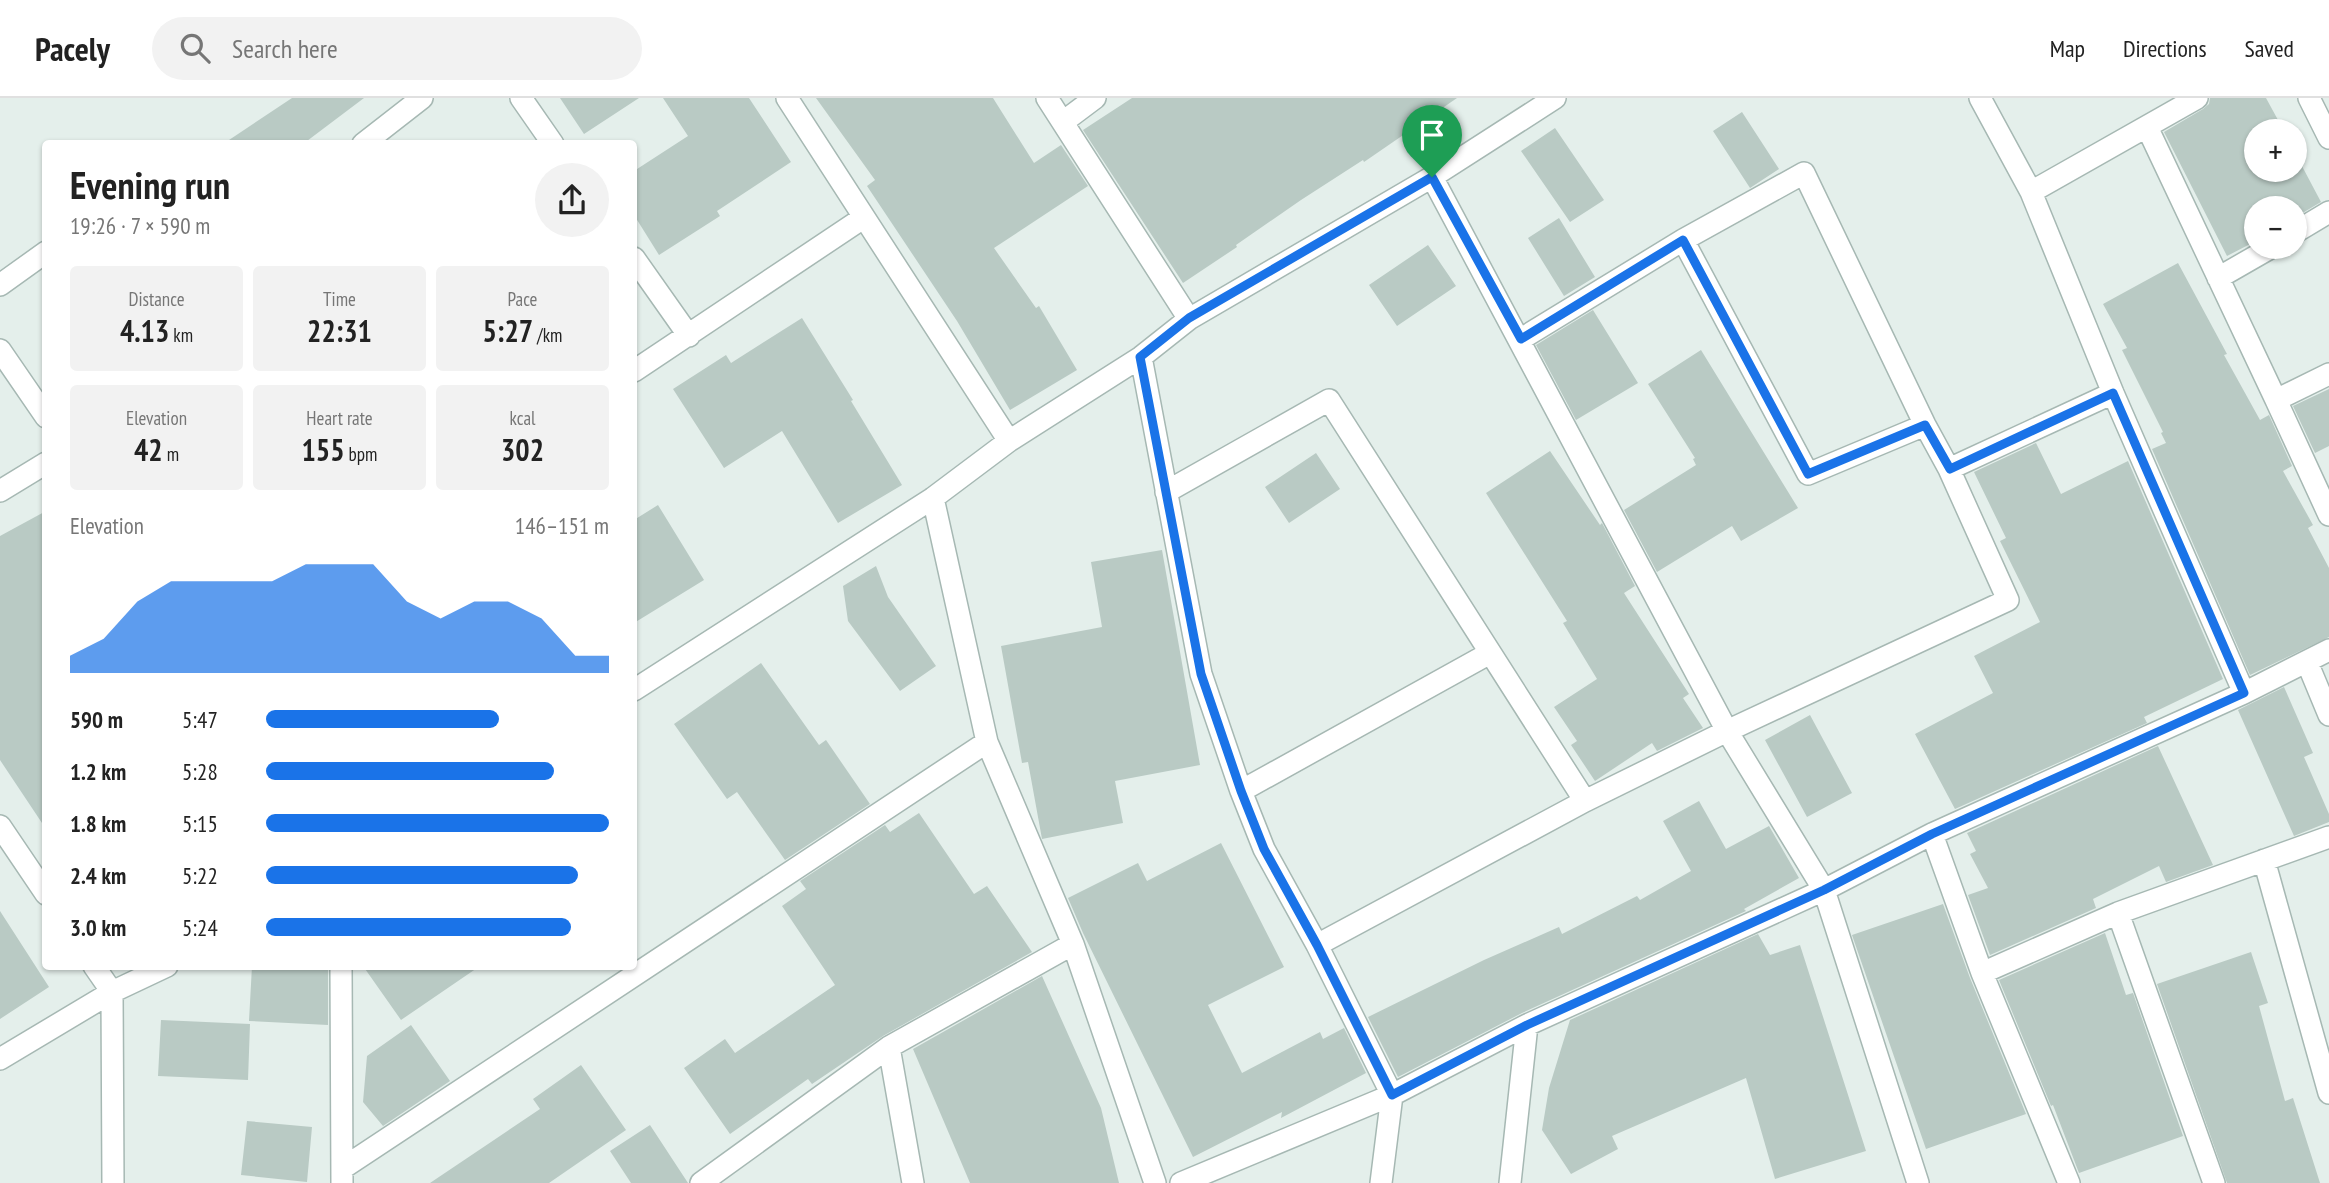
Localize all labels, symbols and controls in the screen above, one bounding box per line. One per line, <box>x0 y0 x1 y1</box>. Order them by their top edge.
search box <box>152 17 642 80</box>
text: Pacely <box>35 27 110 70</box>
icon: search <box>176 29 214 67</box>
text: Search here <box>232 32 338 65</box>
text: Map <box>2050 33 2085 64</box>
text: Directions <box>2123 33 2207 64</box>
text: Saved <box>2245 33 2294 64</box>
pin <box>1402 105 1462 177</box>
icon: arrive <box>1413 116 1451 154</box>
map controls <box>2244 119 2307 259</box>
button: + <box>2244 119 2307 182</box>
text: Evening run <box>70 160 230 209</box>
button: share <box>535 163 609 237</box>
button: − <box>2244 196 2307 259</box>
text: 19:26 · 7 × 590 m <box>70 211 210 240</box>
text: Distance <box>129 287 184 311</box>
text: Time <box>323 287 356 311</box>
text: Pace <box>508 287 537 311</box>
text: 4.13 <box>120 311 169 350</box>
text: 22:31 <box>307 311 372 350</box>
text: 5:27 <box>483 311 533 350</box>
text: km <box>169 323 193 347</box>
text: /km <box>533 323 562 347</box>
text: Elevation <box>126 406 187 430</box>
text: Heart rate <box>306 406 373 430</box>
text: kcal <box>510 406 535 430</box>
text: 42 <box>134 430 163 469</box>
text: 155 <box>302 430 345 469</box>
text: 302 <box>501 430 544 469</box>
text: m <box>163 442 179 466</box>
text: bpm <box>345 442 377 466</box>
text: Elevation <box>70 511 144 540</box>
text: 146–151 m <box>515 511 609 540</box>
text: 590 m <box>70 705 123 734</box>
text: 5:47 <box>182 705 218 734</box>
text: 1.2 km <box>70 757 126 786</box>
text: 5:28 <box>182 757 218 786</box>
text: 1.8 km <box>70 809 126 838</box>
text: 5:15 <box>182 809 218 838</box>
text: 2.4 km <box>70 861 126 890</box>
text: 5:22 <box>182 861 218 890</box>
text: 3.0 km <box>70 913 126 942</box>
text: 5:24 <box>182 913 218 942</box>

